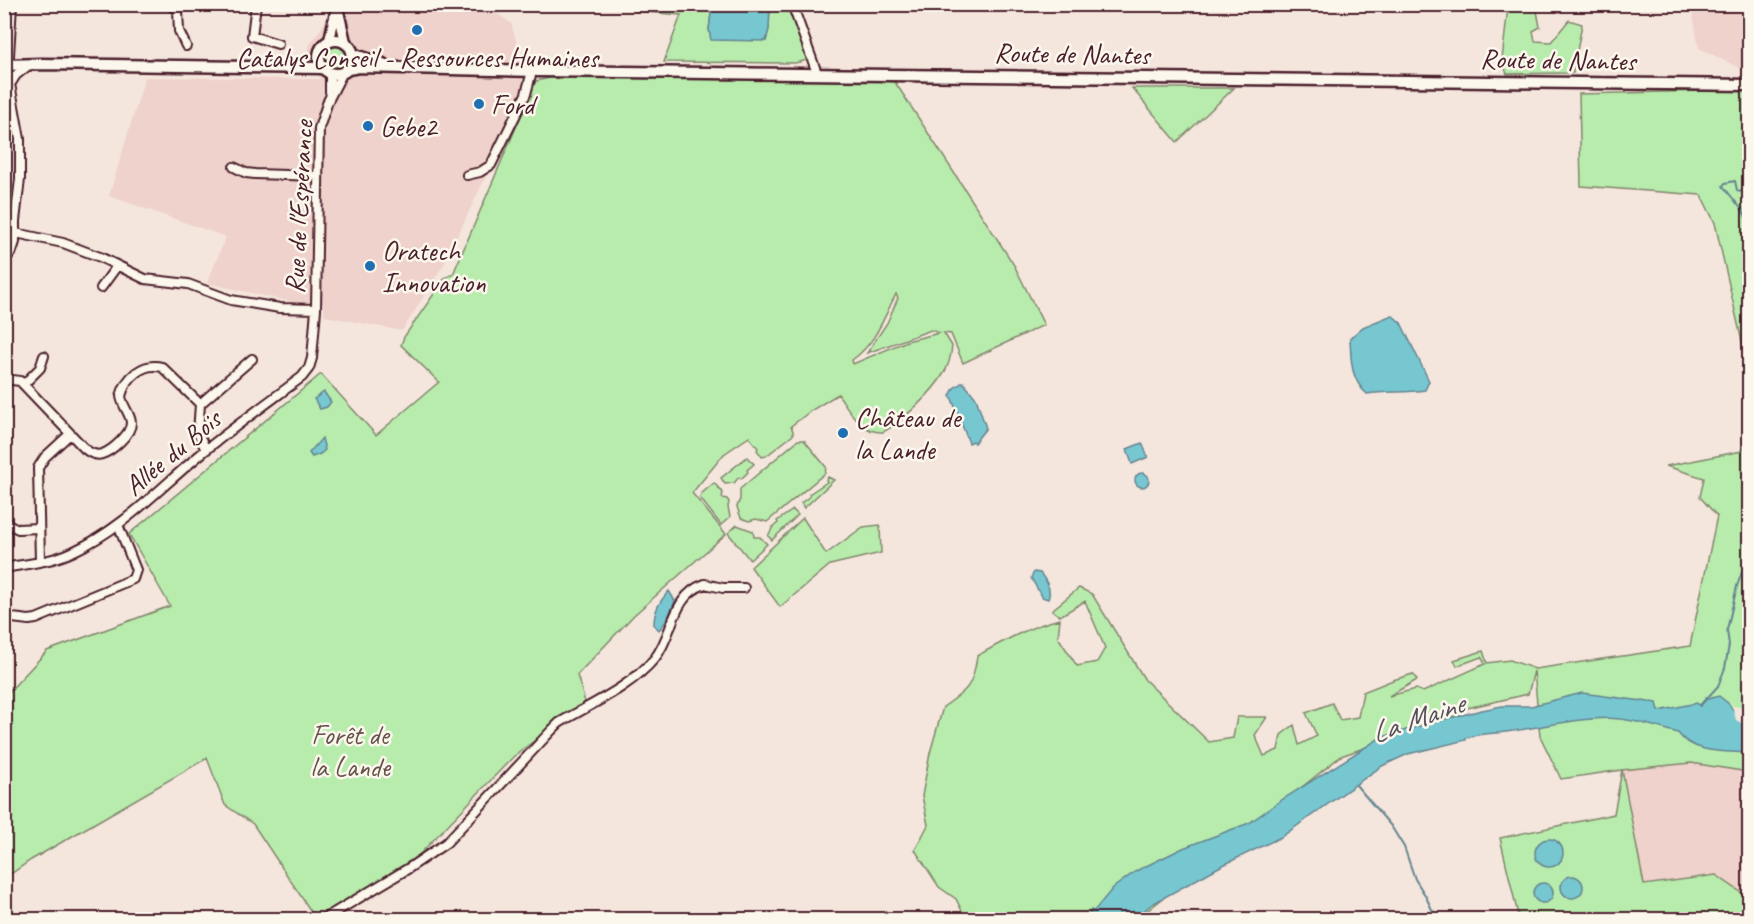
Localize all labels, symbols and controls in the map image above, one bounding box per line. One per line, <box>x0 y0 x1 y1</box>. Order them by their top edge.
marker: Catalys Conseil - Ressources Humaines <box>410 23 424 37</box>
street label: Route de Nantes <box>994 35 1153 72</box>
place label: Catalys Conseil - Ressources Humaines <box>236 40 600 75</box>
street label: Route de Nantes <box>1480 41 1639 78</box>
place label: Ford <box>491 87 538 122</box>
marker: Ford <box>472 97 486 111</box>
place label: Gebe2 <box>380 109 439 144</box>
street label: Rue de l'Espérance <box>276 117 321 295</box>
marker: Gebe2 <box>361 119 375 133</box>
place label: Oratech Innovation <box>382 233 486 300</box>
marker: Oratech Innovation <box>363 259 377 273</box>
street label: Allée du Bois <box>117 400 230 503</box>
place label: Château de la Lande <box>855 400 962 467</box>
marker: Château de la Lande <box>836 426 850 440</box>
water label: La Maine <box>1366 683 1472 752</box>
park label: Forêt de la Lande <box>310 717 392 784</box>

